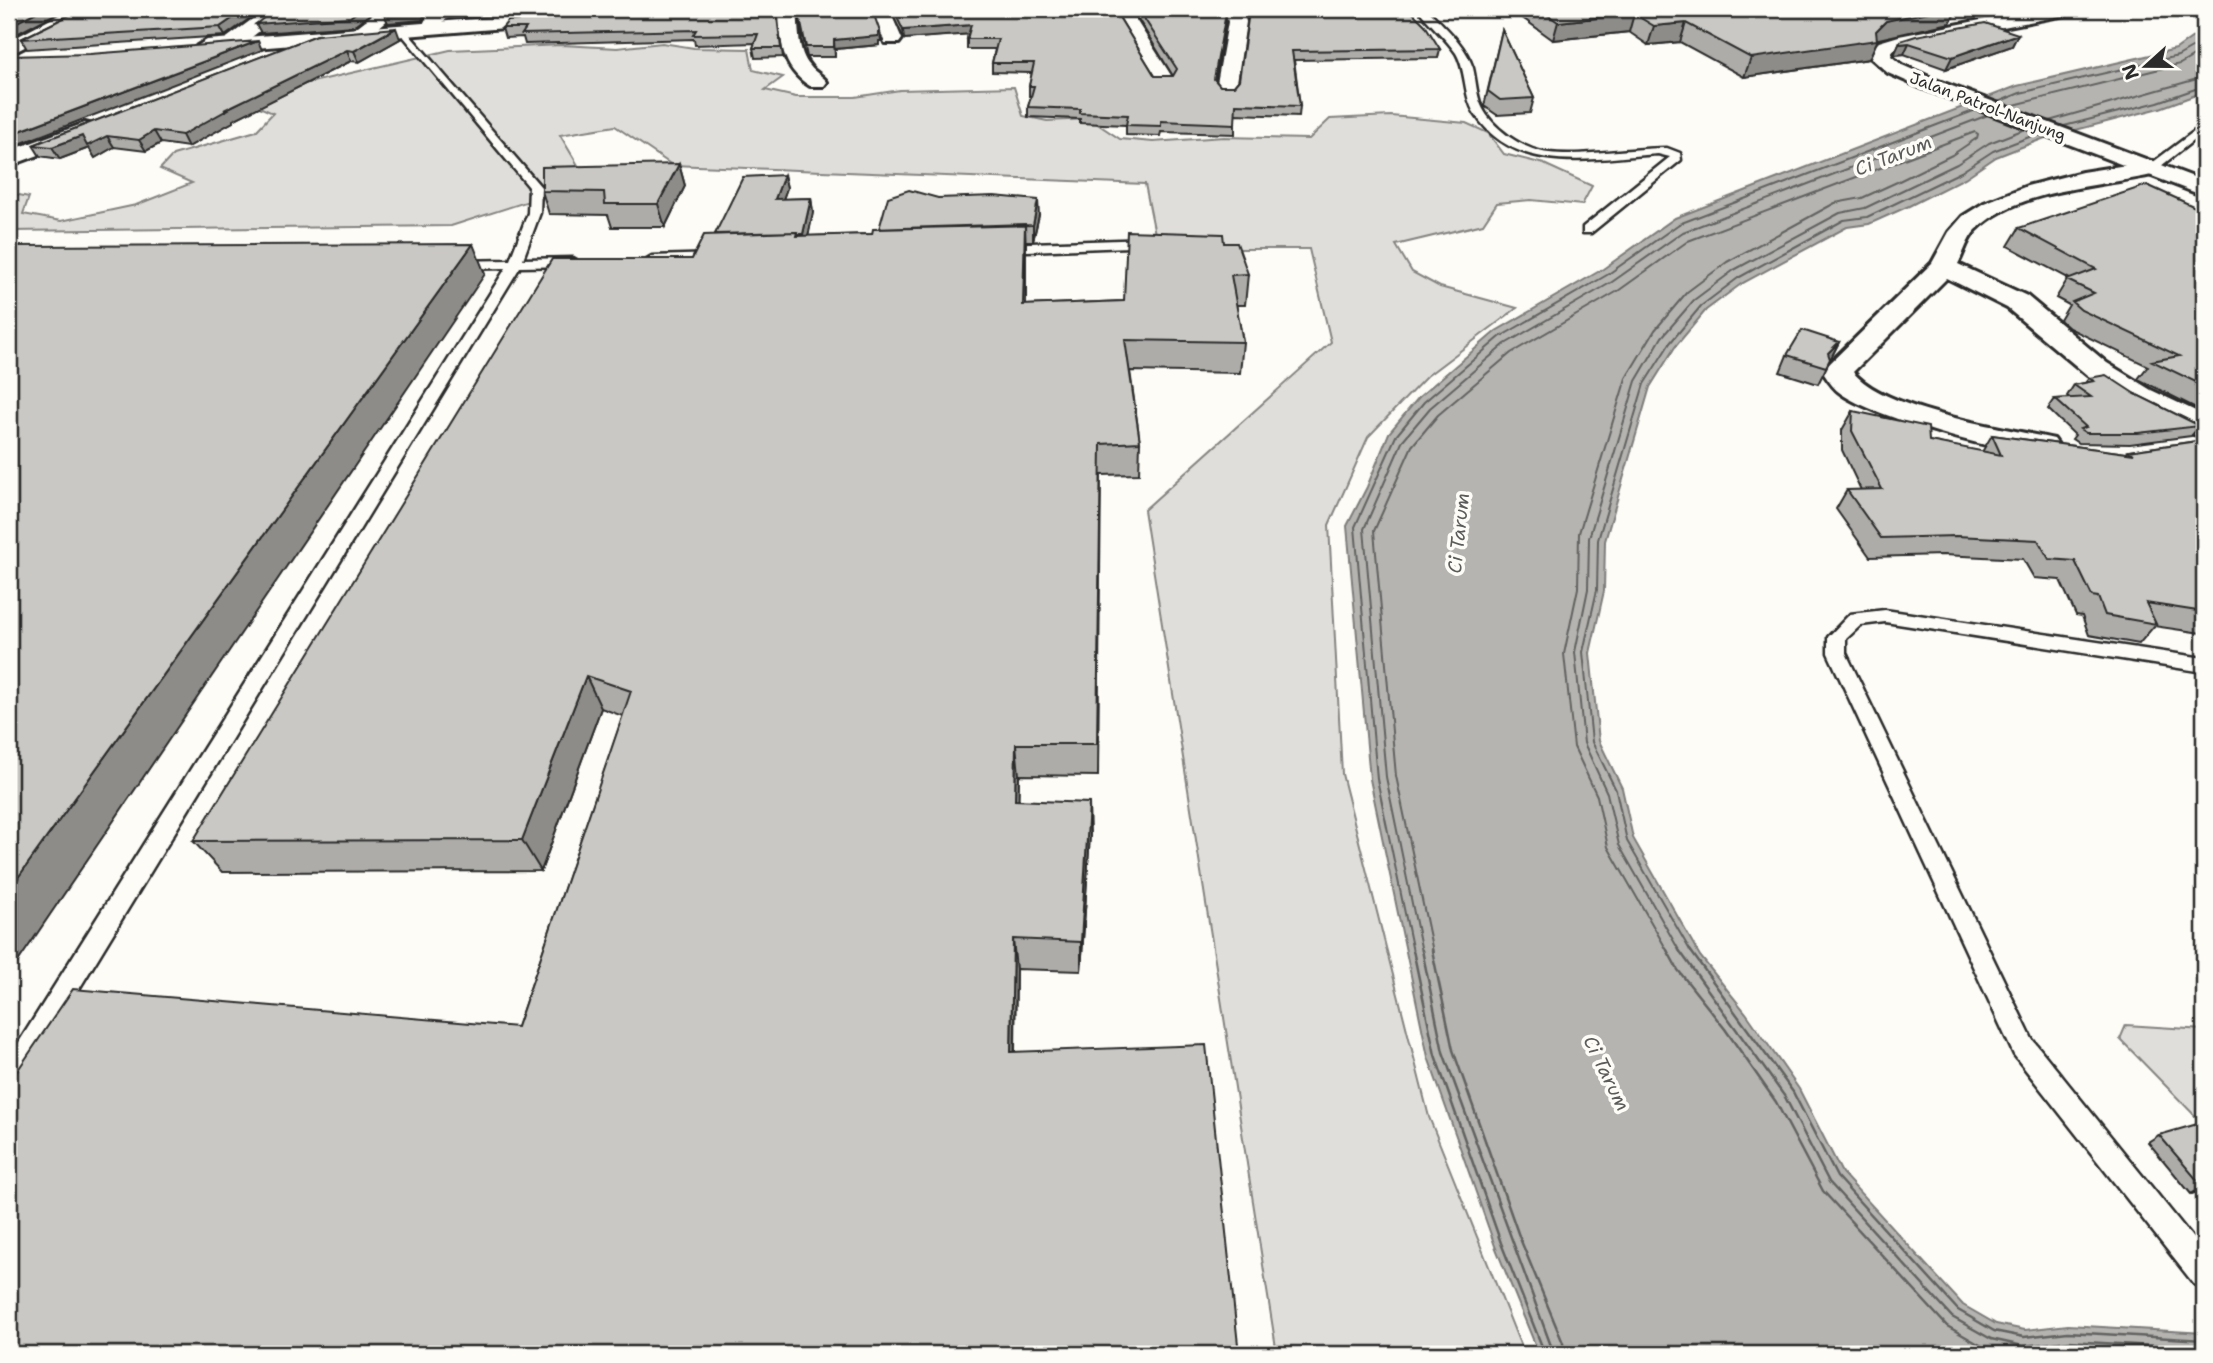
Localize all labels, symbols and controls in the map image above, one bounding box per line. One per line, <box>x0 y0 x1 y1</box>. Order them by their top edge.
north arrow <box>2112 32 2182 102</box>
text: N <box>2116 60 2145 83</box>
street label: Jalan Patrol-Nanjung <box>1907 67 2069 146</box>
water label: Ci Tarum <box>1851 129 1935 182</box>
water label: Ci Tarum <box>1442 491 1475 575</box>
water label: Ci Tarum <box>1578 1031 1636 1115</box>

